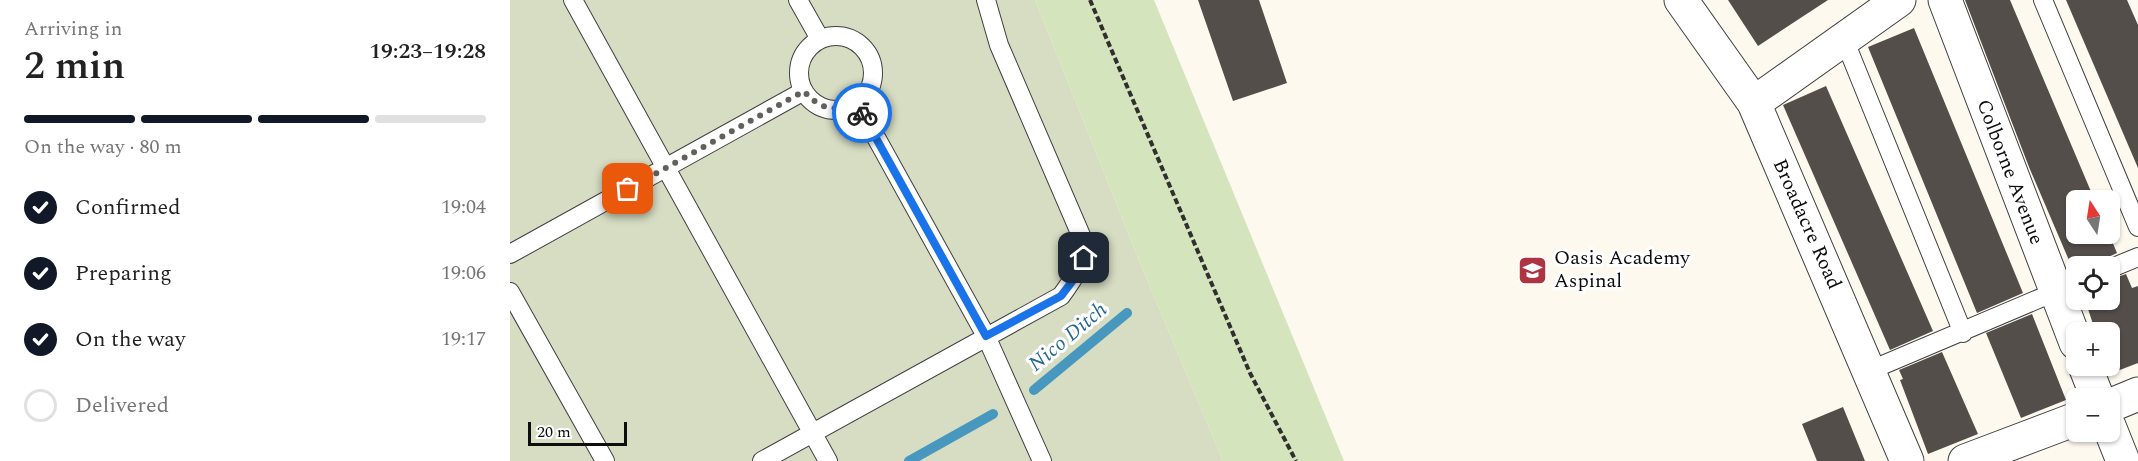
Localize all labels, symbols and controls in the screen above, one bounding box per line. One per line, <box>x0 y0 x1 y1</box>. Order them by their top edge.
text: Arriving in <box>24 14 122 44</box>
text: 19:23–19:28 <box>369 35 486 68</box>
text: 2 min <box>24 37 125 96</box>
courier <box>832 83 892 143</box>
street label: Colborne Avenue <box>1968 95 2052 249</box>
icon: bike <box>846 97 879 130</box>
text: On the way · 80 m <box>24 132 182 162</box>
street label: Broadacre Road <box>1765 154 1849 294</box>
pin <box>602 163 653 214</box>
icon: bag <box>611 172 644 205</box>
north arrow <box>2066 190 2120 244</box>
map controls <box>2066 190 2120 442</box>
icon: check <box>24 191 57 224</box>
text: Confirmed <box>75 191 181 224</box>
text: 19:04 <box>441 192 486 222</box>
pin <box>1058 232 1109 283</box>
icon: home <box>1067 241 1100 274</box>
place label: Oasis Academy Aspinal <box>1554 243 1691 296</box>
school or university icon: Oasis Academy Aspinal <box>1517 254 1549 286</box>
button: locate <box>2066 256 2120 310</box>
icon: check <box>24 257 57 290</box>
text: Preparing <box>75 257 172 290</box>
text: 19:06 <box>441 258 486 288</box>
water label: Nico Ditch <box>1021 294 1115 380</box>
button: + <box>2066 322 2120 376</box>
icon: check <box>24 323 57 356</box>
text: On the way <box>75 323 186 356</box>
text: 19:17 <box>441 324 486 354</box>
button: − <box>2066 388 2120 442</box>
text: Delivered <box>75 389 169 422</box>
scale bar <box>528 419 627 446</box>
text: 20 m <box>537 420 571 444</box>

